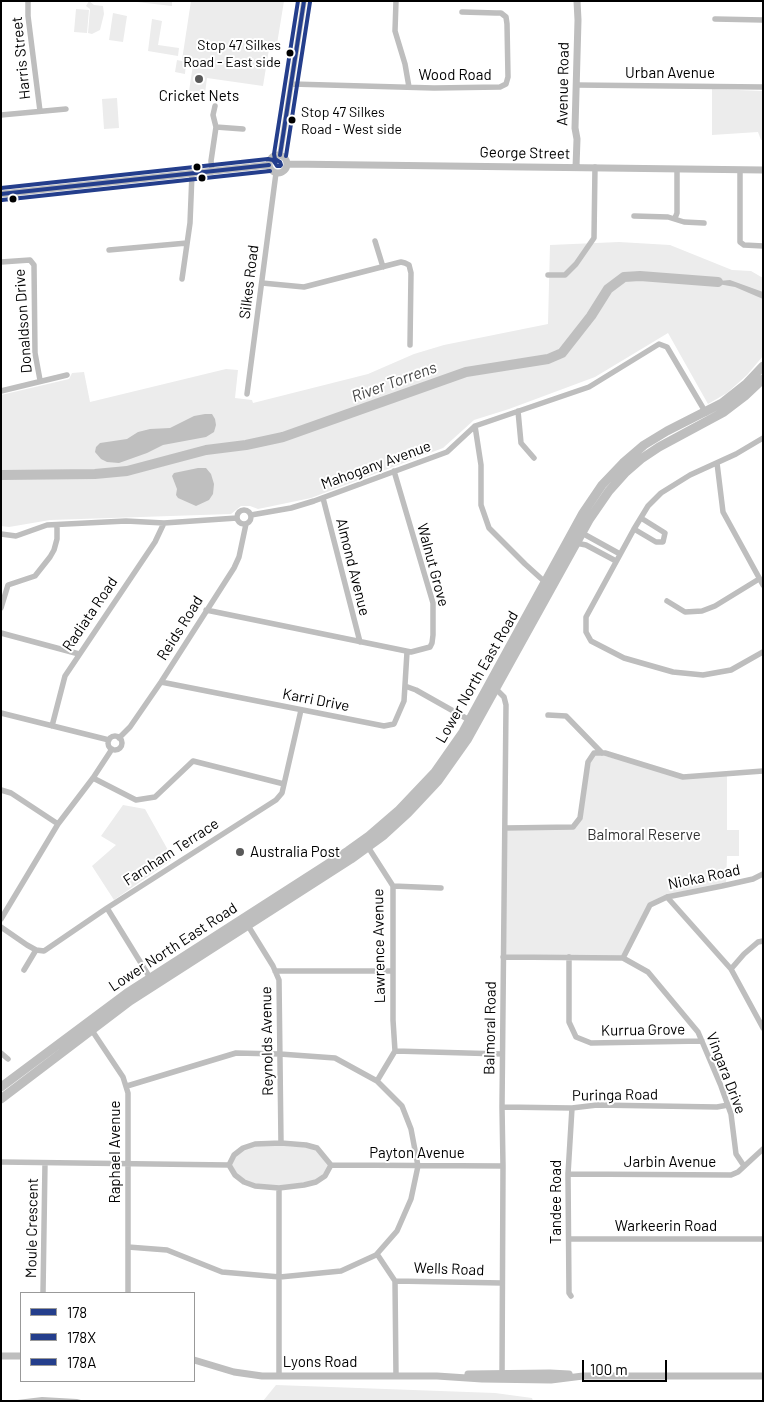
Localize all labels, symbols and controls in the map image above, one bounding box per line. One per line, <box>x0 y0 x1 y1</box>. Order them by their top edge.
street label: Harris Street <box>8 16 34 100</box>
place label: Stop 47 Silkes Road - East side <box>183 37 281 70</box>
street label: Avenue Road <box>553 42 573 126</box>
marker: Stop 47 Silkes Road - East side <box>285 48 295 58</box>
street label: Urban Avenue <box>625 64 715 82</box>
street label: Wood Road <box>418 66 492 84</box>
marker: Cricket Nets <box>193 73 205 85</box>
place label: Cricket Nets <box>159 87 239 105</box>
place label: Stop 47 Silkes Road - West side <box>301 104 402 136</box>
marker: Stop 47 Silkes Road - West side <box>287 115 297 125</box>
street label: George Street <box>480 143 570 163</box>
unlabelled marker <box>192 162 202 172</box>
unlabelled marker <box>197 173 207 183</box>
unlabelled marker <box>8 194 18 204</box>
street label: Silkes Road <box>236 244 262 320</box>
street label: Donaldson Drive <box>10 268 36 374</box>
water label: River Torrens <box>349 358 439 406</box>
street label: Mahogany Avenue <box>319 437 433 493</box>
street label: Almond Avenue <box>332 516 374 618</box>
street label: Walnut Grove <box>413 521 453 609</box>
street label: Radiata Road <box>59 573 121 655</box>
street label: Reids Road <box>153 592 207 664</box>
street label: Lower North East Road <box>432 608 522 746</box>
street label: Karri Drive <box>281 685 351 715</box>
street label: Farnham Terrace <box>120 814 222 890</box>
park label: Balmoral Reserve <box>587 826 701 844</box>
place label: Australia Post <box>250 843 340 861</box>
marker: Australia Post <box>234 846 246 858</box>
street label: Nioka Road <box>666 861 742 893</box>
street label: Lawrence Avenue <box>369 889 389 1003</box>
street label: Lower North East Road <box>105 899 241 995</box>
street label: Balmoral Road <box>480 981 500 1075</box>
street label: Reynolds Avenue <box>257 986 277 1096</box>
street label: Kurrua Grove <box>601 1020 685 1040</box>
street label: Vingara Drive <box>702 1030 750 1116</box>
street label: Puringa Road <box>572 1085 658 1105</box>
street label: Raphael Avenue <box>106 1101 124 1203</box>
street label: Payton Avenue <box>369 1144 465 1162</box>
street label: Jarbin Avenue <box>624 1153 716 1171</box>
street label: Tandee Road <box>547 1160 565 1244</box>
street label: Moule Crescent <box>22 1178 42 1278</box>
street label: Warkeerin Road <box>615 1217 717 1235</box>
street label: Wells Road <box>413 1259 485 1279</box>
legend <box>20 1292 195 1382</box>
text: 178 <box>67 1303 87 1321</box>
text: 178X <box>67 1328 96 1346</box>
scale bar <box>584 1350 669 1382</box>
text: 178A <box>67 1353 96 1371</box>
street label: Lyons Road <box>283 1353 357 1371</box>
text: 100 m <box>590 1360 628 1378</box>

